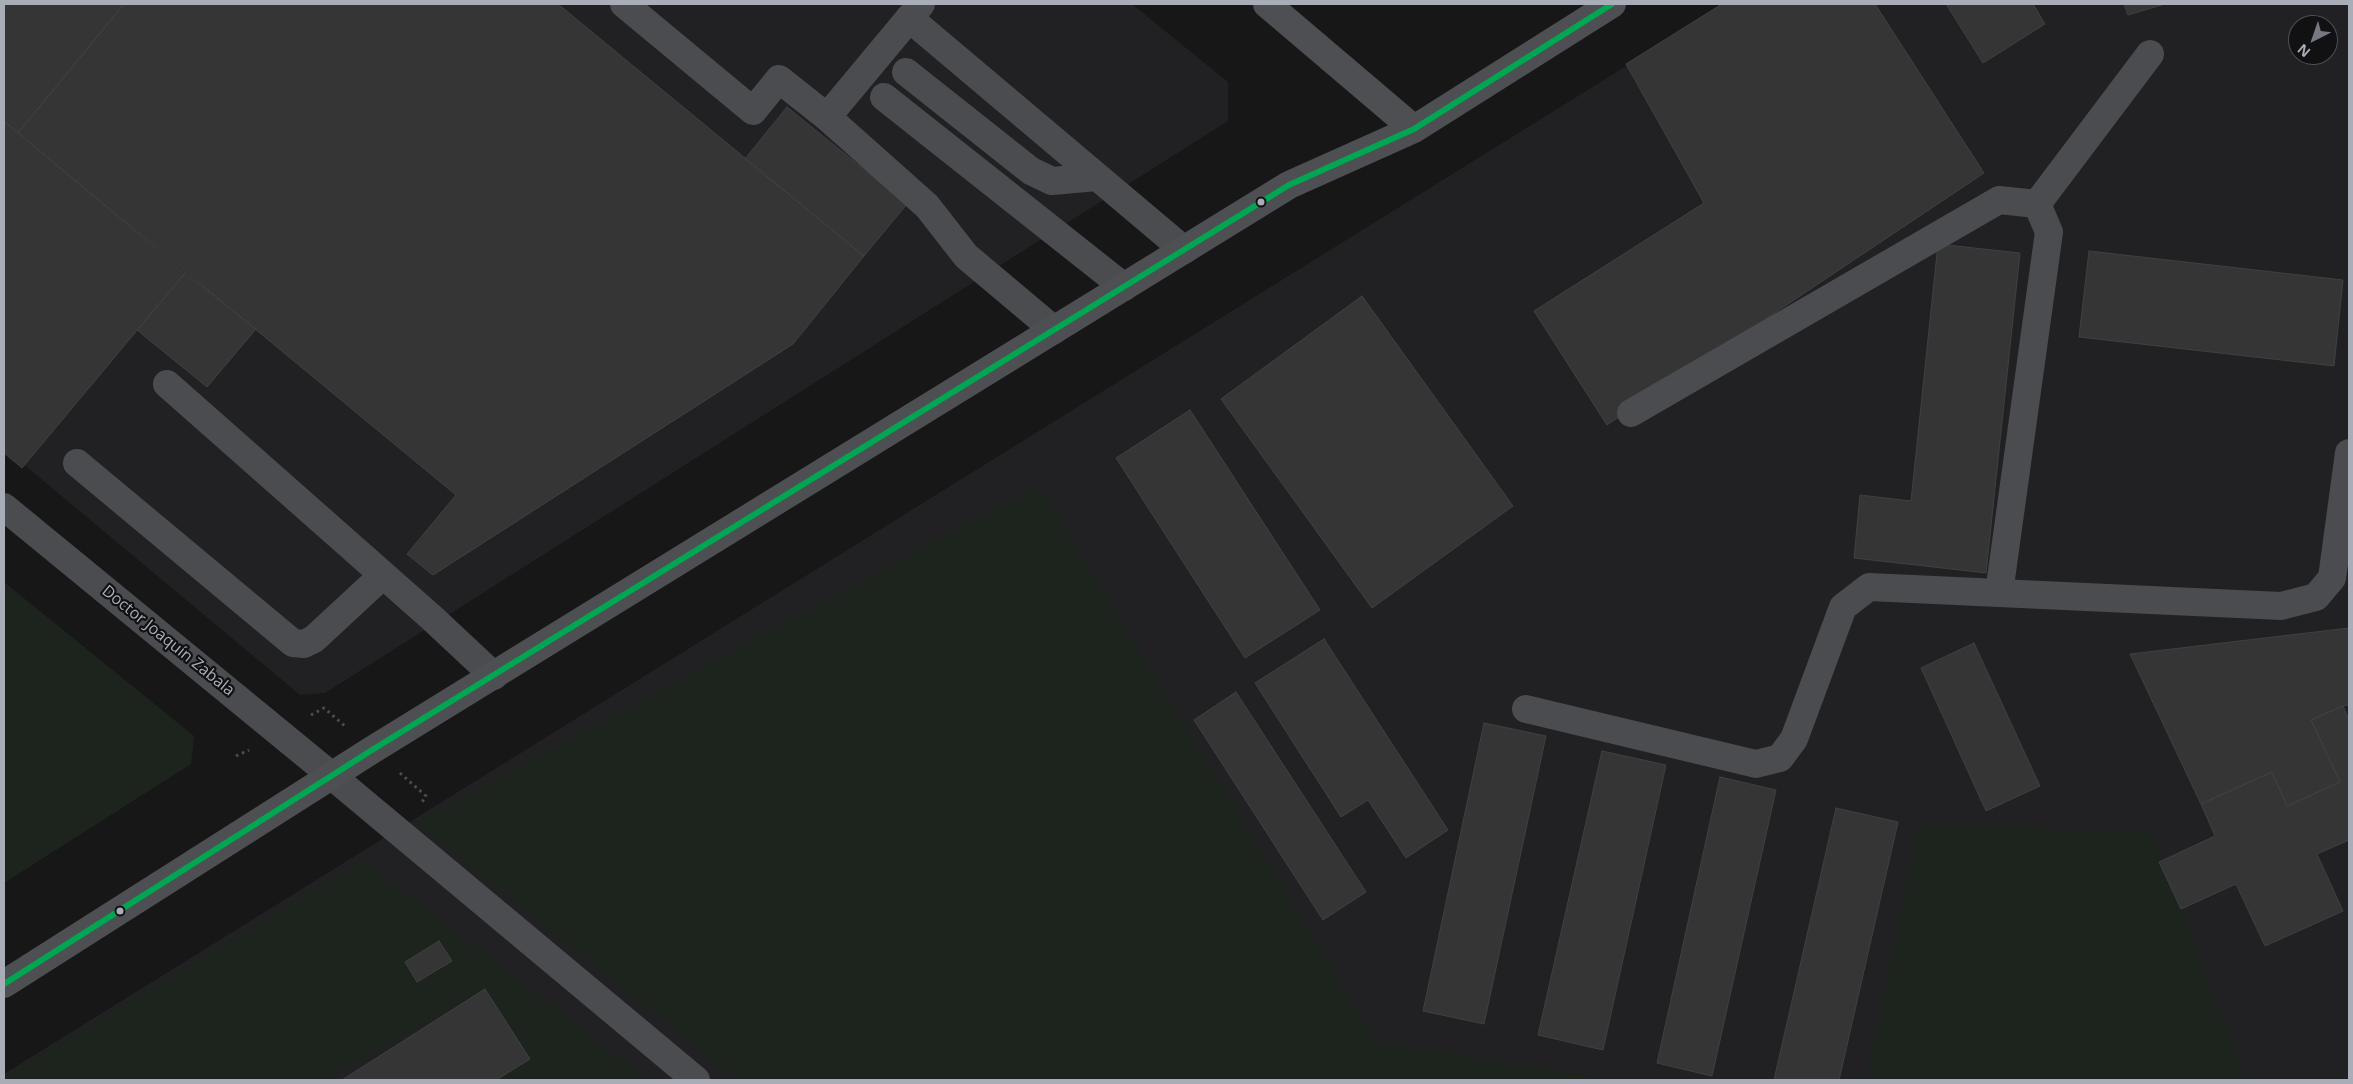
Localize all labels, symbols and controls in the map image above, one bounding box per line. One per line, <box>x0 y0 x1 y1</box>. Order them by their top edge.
north arrow <box>2288 15 2338 65</box>
text: N <box>2293 40 2314 62</box>
unlabelled marker <box>1256 197 1266 207</box>
street label: Doctor Joaquín Zabala <box>98 582 238 700</box>
unlabelled marker <box>115 906 125 916</box>

